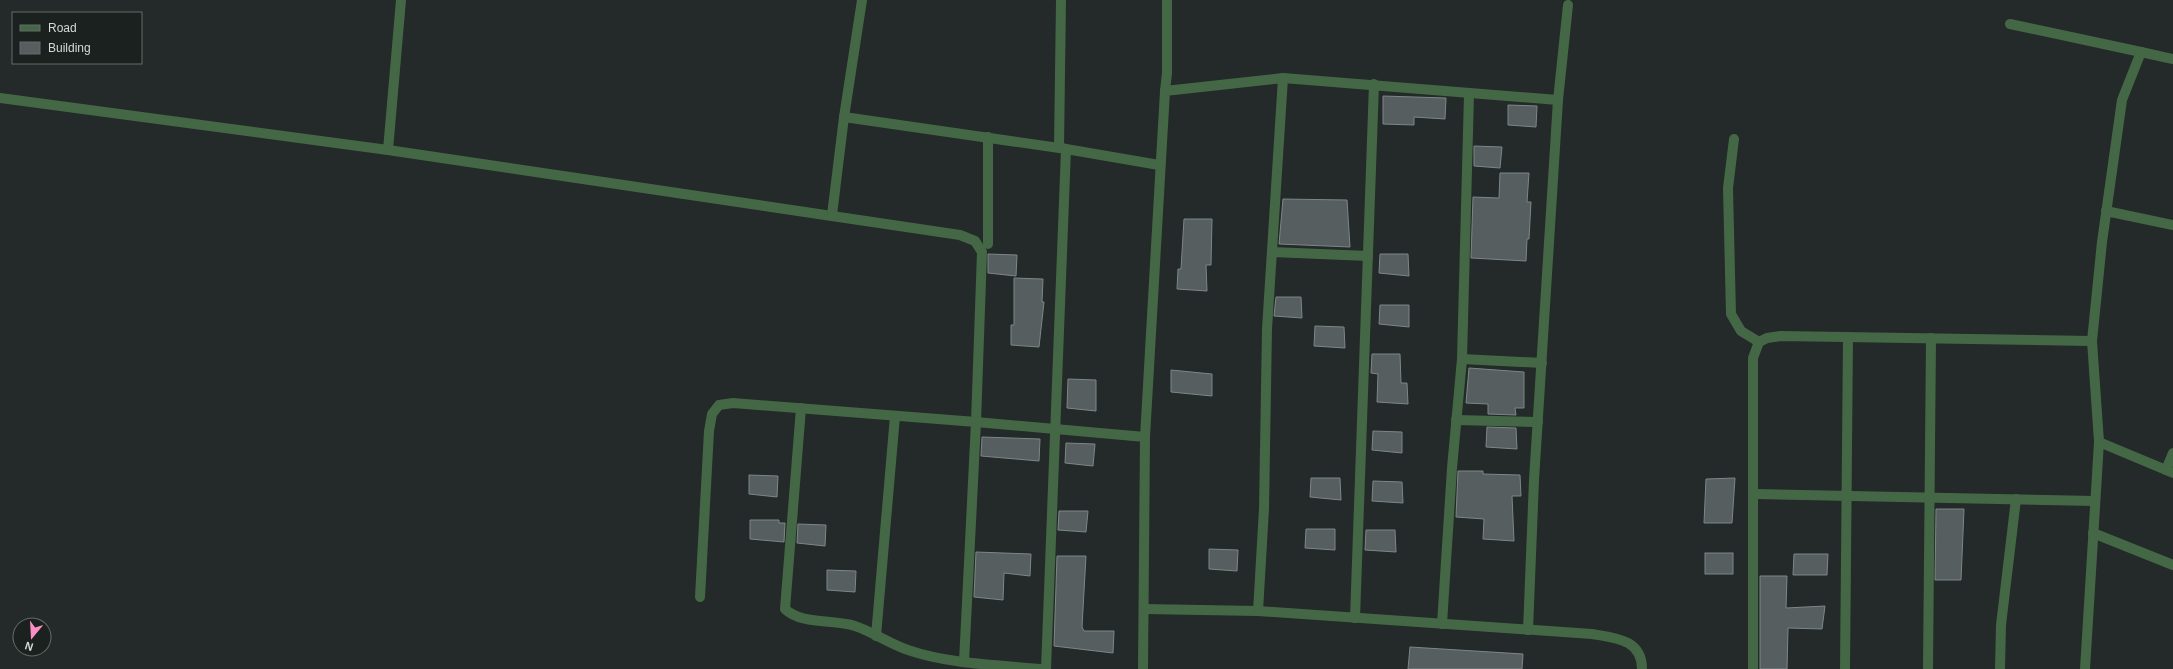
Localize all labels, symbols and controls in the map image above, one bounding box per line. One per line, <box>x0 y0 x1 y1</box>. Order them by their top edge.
legend <box>12 12 142 64</box>
text: Road <box>48 21 77 35</box>
text: Building <box>48 41 91 55</box>
north arrow <box>12 617 52 657</box>
text: N <box>23 640 35 653</box>

